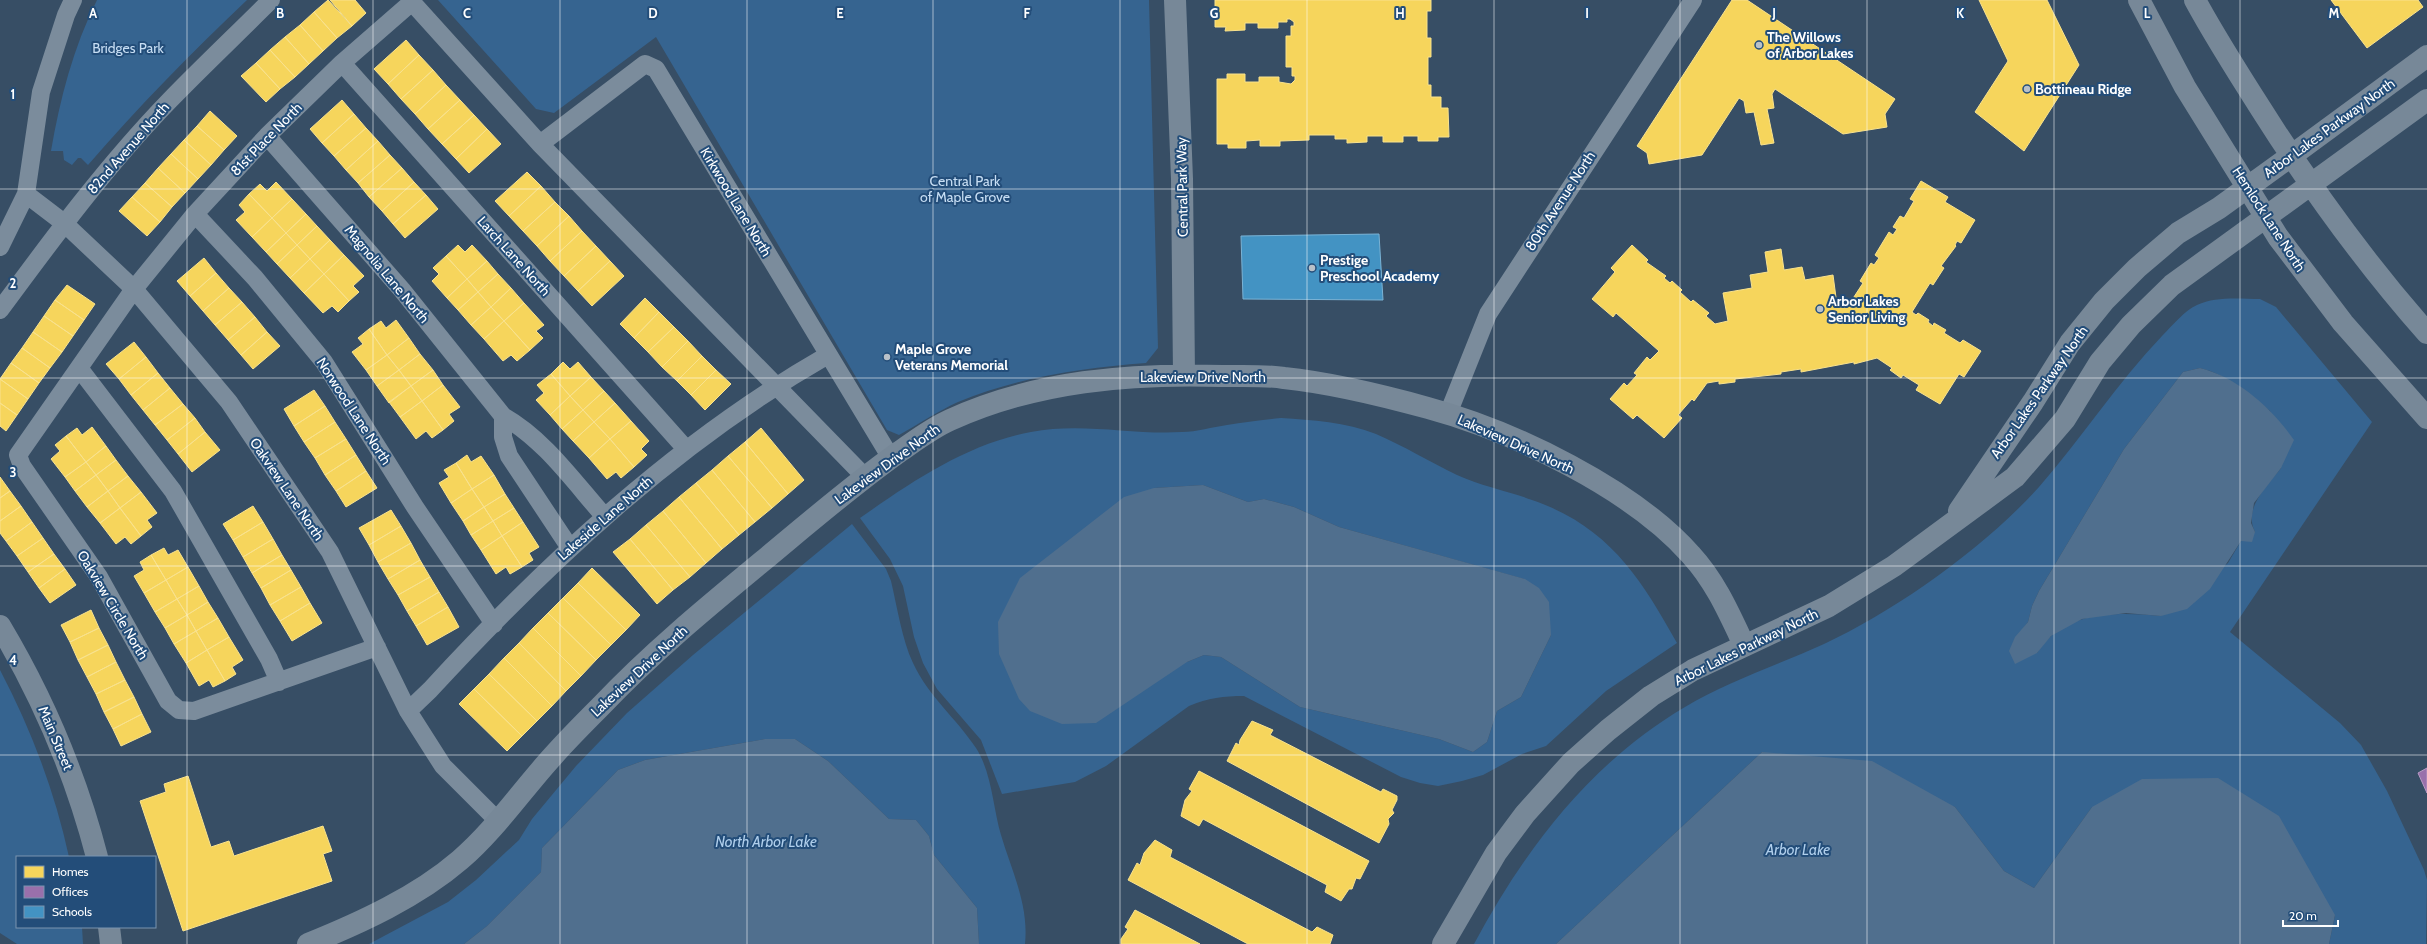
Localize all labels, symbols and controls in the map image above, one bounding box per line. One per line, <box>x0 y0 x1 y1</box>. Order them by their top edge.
text: A <box>89 5 98 21</box>
text: B <box>276 5 284 21</box>
text: C <box>463 5 471 21</box>
text: D <box>648 5 658 21</box>
text: E <box>836 5 844 21</box>
text: F <box>1024 5 1031 21</box>
text: G <box>1210 5 1219 21</box>
text: H <box>1395 5 1405 21</box>
text: I <box>1585 5 1589 21</box>
text: J <box>1771 5 1776 21</box>
text: K <box>1956 5 1965 21</box>
text: L <box>2144 5 2151 21</box>
text: M <box>2329 5 2340 21</box>
place label: The Willows of Arbor Lakes <box>1767 28 1854 62</box>
park label: Bridges Park <box>92 39 165 57</box>
marker: The Willows of Arbor Lakes <box>1754 40 1764 50</box>
street label: Arbor Lakes Parkway North <box>2260 74 2398 182</box>
place label: Bottineau Ridge <box>2035 80 2132 98</box>
marker: Bottineau Ridge <box>2022 84 2032 94</box>
text: 1 <box>11 86 15 102</box>
street label: 82nd Avenue North <box>83 98 173 198</box>
street label: 81st Place North <box>226 98 306 180</box>
street label: Central Park Way <box>1172 137 1192 237</box>
street label: Kirkwood Lane North <box>696 144 776 260</box>
street label: 80th Avenue North <box>1521 148 1599 254</box>
street label: Hemlock Lane North <box>2228 163 2310 275</box>
park label: Central Park of Maple Grove <box>920 172 1010 206</box>
street label: Larch Lane North <box>474 212 554 300</box>
street label: Magnolia Lane North <box>341 221 433 327</box>
place label: Prestige Preschool Academy <box>1320 251 1440 285</box>
marker: Prestige Preschool Academy <box>1307 263 1317 273</box>
text: 2 <box>10 275 17 291</box>
place label: Arbor Lakes Senior Living <box>1828 292 1906 326</box>
marker: Arbor Lakes Senior Living <box>1815 304 1825 314</box>
street label: Arbor Lakes Parkway North <box>1986 322 2092 462</box>
place label: Maple Grove Veterans Memorial <box>895 340 1008 374</box>
marker: Maple Grove Veterans Memorial <box>882 352 892 362</box>
street label: Norwood Lane North <box>313 354 395 468</box>
street label: Lakeview Drive North <box>1140 368 1266 386</box>
street label: Lakeview Drive North <box>1455 410 1577 478</box>
street label: Lakeview Drive North <box>831 420 943 508</box>
street label: Oakview Lane North <box>246 434 328 544</box>
text: 3 <box>9 464 17 480</box>
street label: Lakeside Lane North <box>554 472 656 564</box>
street label: Oakview Circle North <box>73 547 153 663</box>
street label: Arbor Lakes Parkway North <box>1671 604 1821 690</box>
street label: Lakeview Drive North <box>587 622 691 720</box>
text: 4 <box>9 652 17 668</box>
street label: Main Street <box>34 703 78 773</box>
water label: North Arbor Lake <box>715 833 817 851</box>
water label: Arbor Lake <box>1765 841 1830 859</box>
legend <box>16 856 156 928</box>
text: Homes <box>52 864 89 879</box>
text: Offices <box>52 884 88 899</box>
scale bar <box>2283 902 2338 928</box>
text: Schools <box>52 904 92 919</box>
text: 20 m <box>2289 908 2317 923</box>

